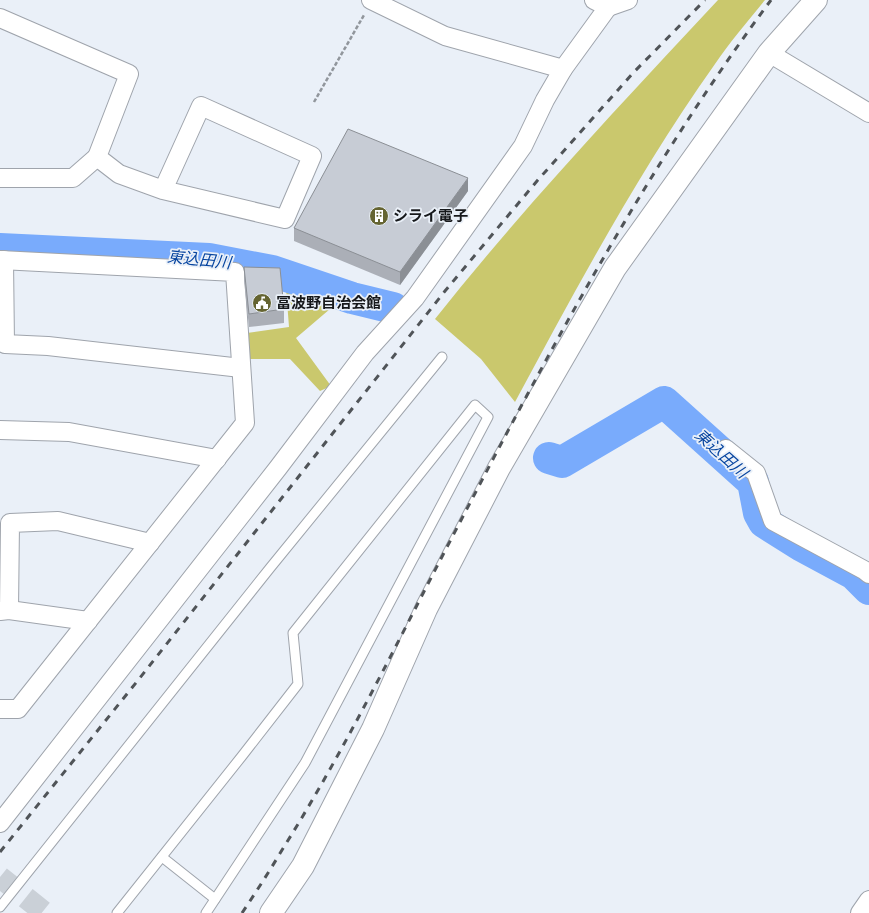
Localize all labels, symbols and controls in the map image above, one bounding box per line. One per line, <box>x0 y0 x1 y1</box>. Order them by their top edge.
building icon: シライ電子 <box>368 205 390 227</box>
place label: シライ電子 <box>393 207 468 225</box>
water label: 東込田川 <box>166 247 234 273</box>
public building icon: 冨波野自治会館 <box>251 292 273 314</box>
place label: 冨波野自治会館 <box>276 294 381 312</box>
water label: 東込田川 <box>691 425 753 484</box>

